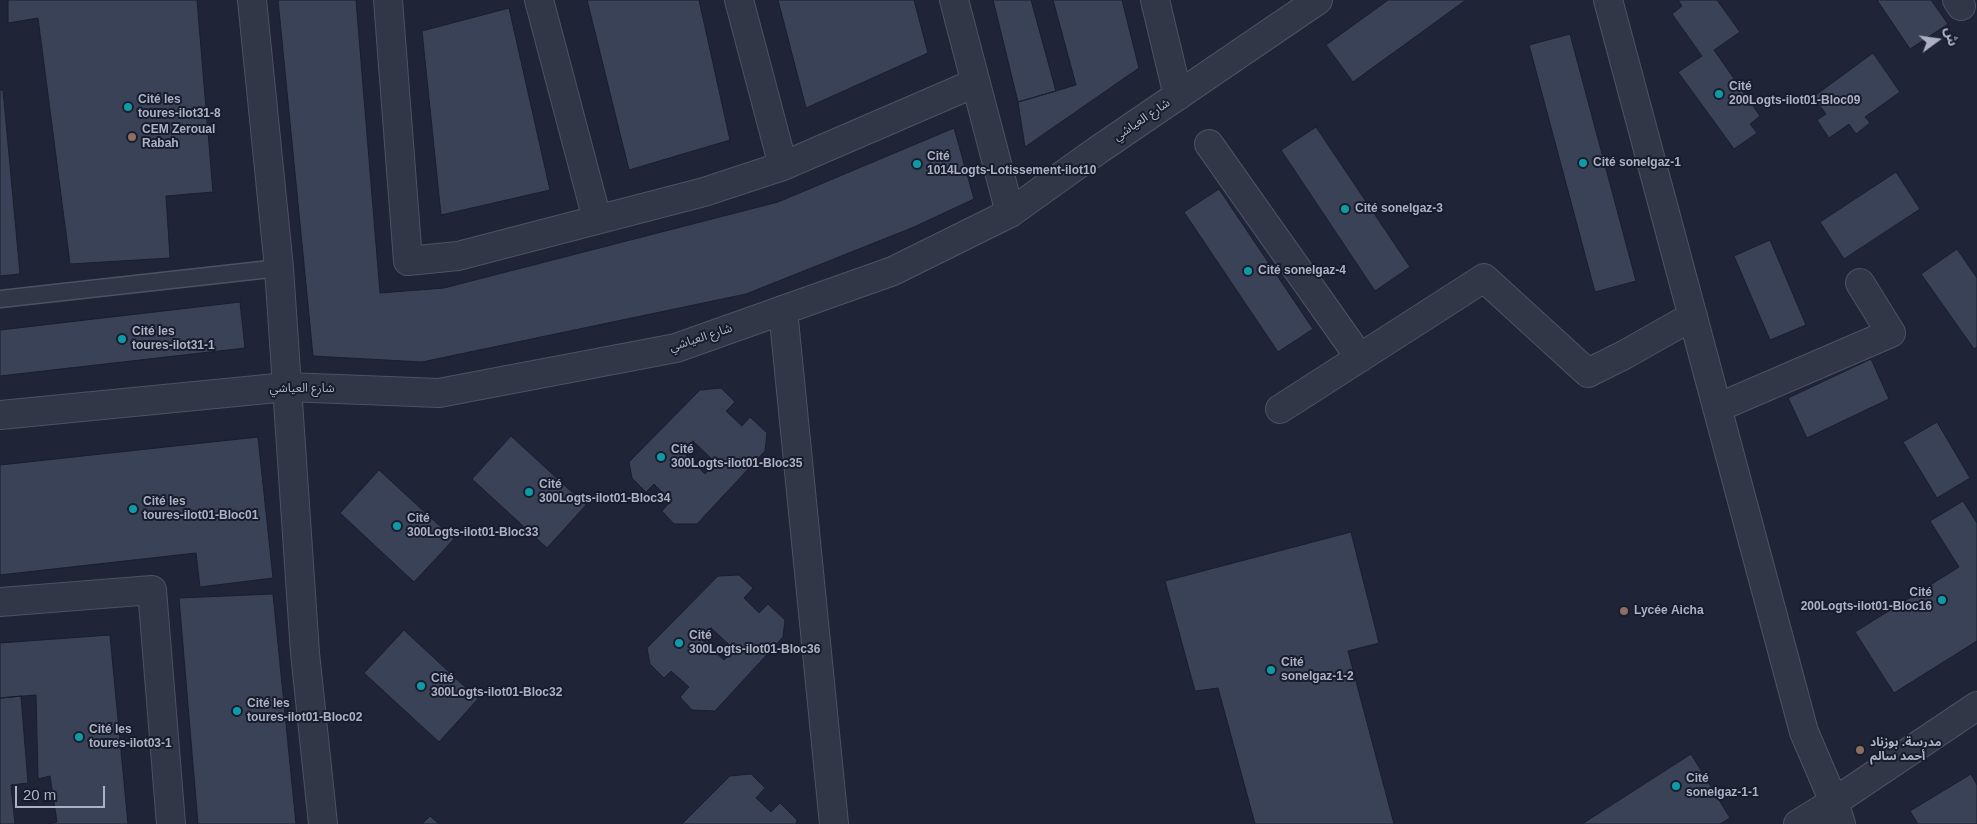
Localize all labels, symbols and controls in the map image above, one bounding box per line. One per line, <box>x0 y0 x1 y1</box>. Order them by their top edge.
north arrow <box>1912 15 1962 65</box>
text: ش <box>1941 25 1962 48</box>
place label: Cité 200Logts-ilot01-Bloc09 <box>1729 80 1860 108</box>
marker: Cité 200Logts-ilot01-Bloc09 <box>1713 88 1725 100</box>
place label: Cité les toures-ilot31-8 <box>138 93 221 121</box>
street label: شارع العياشي <box>1111 96 1173 144</box>
marker: Cité les toures-ilot31-8 <box>122 101 134 113</box>
place label: CEM Zeroual Rabah <box>142 123 215 151</box>
marker: CEM Zeroual Rabah <box>126 131 138 143</box>
place label: Cité 1014Logts-Lotissement-ilot10 <box>927 150 1096 178</box>
place label: Cité sonelgaz-1 <box>1593 156 1681 170</box>
marker: Cité sonelgaz-1 <box>1577 157 1589 169</box>
marker: Cité 1014Logts-Lotissement-ilot10 <box>911 158 923 170</box>
place label: Cité sonelgaz-3 <box>1355 202 1443 216</box>
marker: Cité sonelgaz-3 <box>1339 203 1351 215</box>
place label: Cité sonelgaz-4 <box>1258 264 1346 278</box>
marker: Cité sonelgaz-4 <box>1242 265 1254 277</box>
street label: شارع العياشي <box>668 321 734 355</box>
place label: Cité les toures-ilot31-1 <box>132 325 215 353</box>
marker: Cité les toures-ilot31-1 <box>116 333 128 345</box>
street label: شارع العياشي <box>269 382 335 396</box>
place label: Cité 300Logts-ilot01-Bloc35 <box>671 443 802 471</box>
marker: Cité 300Logts-ilot01-Bloc35 <box>655 451 667 463</box>
place label: Cité 300Logts-ilot01-Bloc34 <box>539 478 670 506</box>
marker: Cité 300Logts-ilot01-Bloc34 <box>523 486 535 498</box>
place label: Cité les toures-ilot01-Bloc01 <box>143 495 258 523</box>
marker: Cité les toures-ilot01-Bloc01 <box>127 503 139 515</box>
place label: Cité 300Logts-ilot01-Bloc33 <box>407 512 538 540</box>
marker: Cité 300Logts-ilot01-Bloc33 <box>391 520 403 532</box>
place label: Cité 200Logts-ilot01-Bloc16 <box>1801 586 1932 614</box>
marker: Cité 200Logts-ilot01-Bloc16 <box>1936 594 1948 606</box>
place label: Lycée Aicha <box>1634 604 1704 618</box>
marker: Lycée Aicha <box>1618 605 1630 617</box>
place label: Cité 300Logts-ilot01-Bloc36 <box>689 629 820 657</box>
marker: Cité 300Logts-ilot01-Bloc36 <box>673 637 685 649</box>
place label: Cité sonelgaz-1-2 <box>1281 656 1354 684</box>
marker: Cité sonelgaz-1-2 <box>1265 664 1277 676</box>
place label: Cité 300Logts-ilot01-Bloc32 <box>431 672 562 700</box>
marker: Cité 300Logts-ilot01-Bloc32 <box>415 680 427 692</box>
place label: Cité les toures-ilot01-Bloc02 <box>247 697 362 725</box>
marker: Cité les toures-ilot01-Bloc02 <box>231 705 243 717</box>
place label: Cité les toures-ilot03-1 <box>89 723 172 751</box>
marker: Cité les toures-ilot03-1 <box>73 731 85 743</box>
place label: مدرسة. بوزناد أحمد سالم <box>1870 736 1942 764</box>
marker: مدرسة. بوزناد أحمد سالم <box>1854 744 1866 756</box>
place label: Cité sonelgaz-1-1 <box>1686 772 1759 800</box>
scale bar <box>18 776 108 808</box>
marker: Cité sonelgaz-1-1 <box>1670 780 1682 792</box>
text: 20 m <box>23 786 56 803</box>

